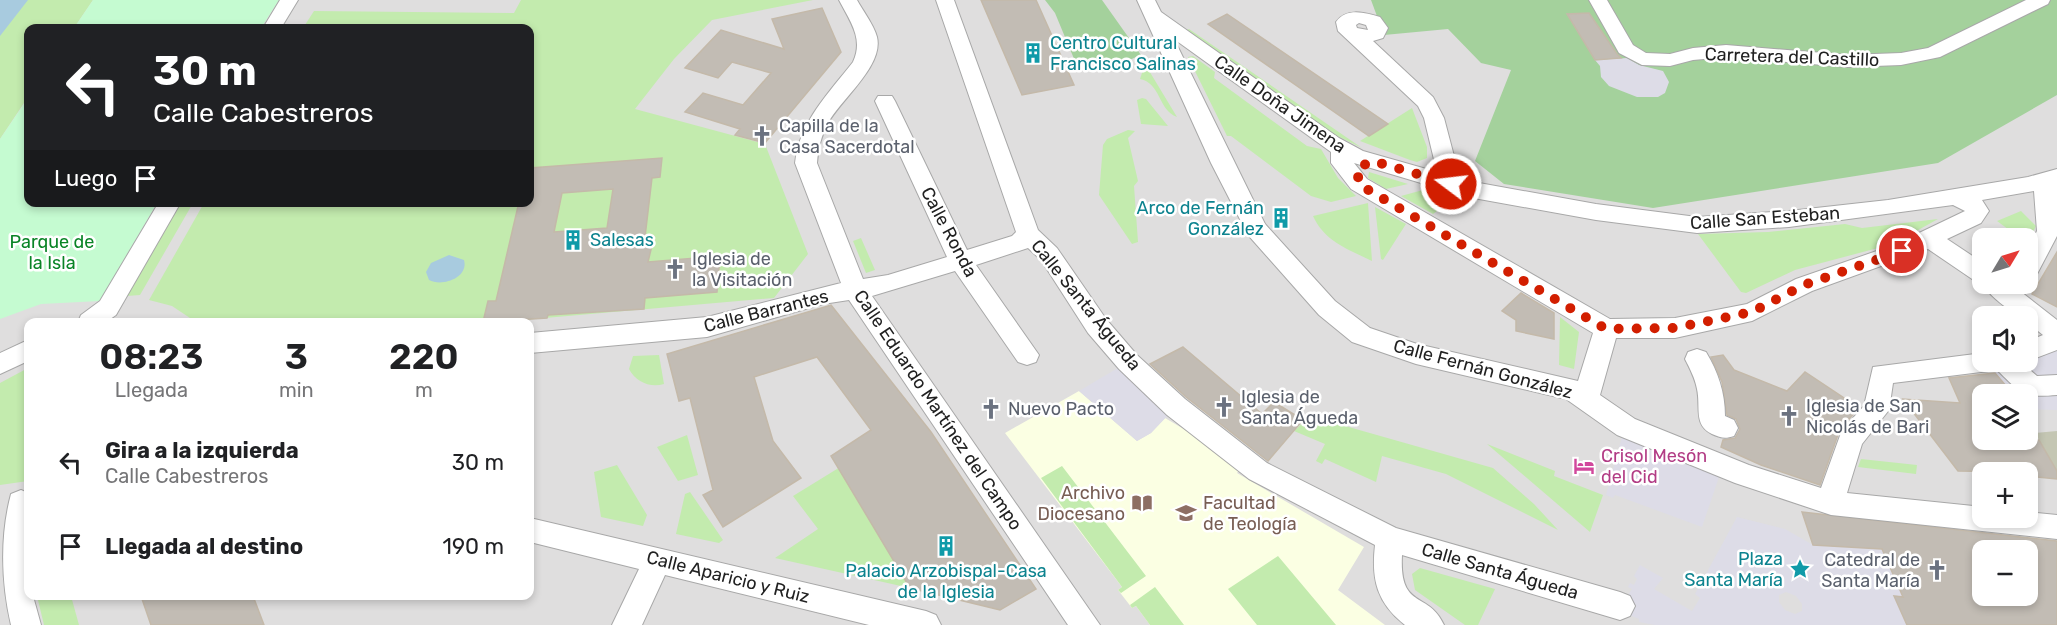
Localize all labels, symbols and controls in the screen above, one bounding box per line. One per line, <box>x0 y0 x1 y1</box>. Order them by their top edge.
place label: Centro Cultural Francisco Salinas <box>1050 32 1196 75</box>
building icon: Centro Cultural Francisco Salinas <box>1021 41 1045 65</box>
street label: Carretera del Castillo <box>1704 43 1880 71</box>
text: 30 m <box>153 46 257 96</box>
icon: left <box>54 48 132 126</box>
street label: Calle Doña Jimena <box>1210 50 1350 158</box>
text: Calle Cabestreros <box>153 97 374 129</box>
place label: Capilla de la Casa Sacerdotal <box>779 115 915 158</box>
church icon: Capilla de la Casa Sacerdotal <box>750 124 774 148</box>
position arrow <box>1419 152 1483 216</box>
icon: arrive <box>129 162 162 195</box>
text: Luego <box>54 165 117 192</box>
street label: Calle Ronda <box>916 183 982 281</box>
place label: Arco de Fernán González <box>1136 197 1264 240</box>
street label: Calle San Esteban <box>1689 202 1841 234</box>
building icon: Arco de Fernán González <box>1269 206 1293 230</box>
pin <box>1876 225 1927 276</box>
building icon: Salesas <box>561 228 585 252</box>
north arrow <box>1972 228 2038 294</box>
map controls <box>1972 228 2038 606</box>
place label: Salesas <box>590 229 654 251</box>
park label: Parque de la Isla <box>10 231 94 274</box>
icon: arrive <box>1885 234 1918 267</box>
street label: Calle Santa Águeda <box>1026 235 1146 375</box>
place label: Iglesia de la Visitación <box>692 248 792 291</box>
church icon: Iglesia de la Visitación <box>663 257 687 281</box>
street label: Calle Barrantes <box>701 285 831 337</box>
street label: Calle Eduardo Martínez del Campo <box>849 286 1027 534</box>
button: sound <box>1972 306 2038 372</box>
street label: Calle Fernán González <box>1391 334 1575 404</box>
text: 08:23 <box>99 335 204 378</box>
text: 3 <box>285 335 308 378</box>
text: 220 <box>389 335 459 378</box>
text: Llegada <box>115 378 188 402</box>
text: min <box>279 378 314 402</box>
text: m <box>415 378 433 402</box>
button: layers <box>1972 384 2038 450</box>
place label: Iglesia de Santa Águeda <box>1241 386 1358 429</box>
church icon: Iglesia de Santa Águeda <box>1212 395 1236 419</box>
place label: Iglesia de San Nicolás de Bari <box>1806 395 1929 438</box>
church icon: Nuevo Pacto <box>979 397 1003 421</box>
place label: Nuevo Pacto <box>1008 398 1114 420</box>
church icon: Iglesia de San Nicolás de Bari <box>1777 404 1801 428</box>
text: Gira a la izquierda <box>105 437 299 464</box>
place label: Crisol Mesón del Cid <box>1601 445 1707 488</box>
icon: left <box>54 446 87 479</box>
text: 30 m <box>452 449 504 476</box>
hotel icon: Crisol Mesón del Cid <box>1572 454 1596 478</box>
button: + <box>1972 462 2038 528</box>
text: Calle Cabestreros <box>105 464 268 488</box>
place label: Archivo Diocesano <box>1038 482 1125 525</box>
library icon: Archivo Diocesano <box>1130 491 1154 515</box>
place label: Facultad de Teología <box>1203 492 1297 535</box>
school or university icon: Facultad de Teología <box>1174 501 1198 525</box>
icon: arrive <box>54 530 87 563</box>
text: Llegada al destino <box>105 533 303 560</box>
text: 190 m <box>443 533 504 560</box>
building icon: Palacio Arzobispal-Casa de la Iglesia <box>934 534 958 558</box>
street label: Calle Santa Águeda <box>1419 538 1581 604</box>
button: − <box>1972 540 2038 606</box>
street label: Calle Aparicio y Ruiz <box>644 546 812 608</box>
place label: Plaza Santa María <box>1684 548 1783 591</box>
place label: Catedral de Santa María <box>1821 549 1920 592</box>
place icon: Plaza Santa María <box>1788 557 1812 581</box>
church icon: Catedral de Santa María <box>1925 558 1949 582</box>
place label: Palacio Arzobispal-Casa de la Iglesia <box>845 560 1047 603</box>

